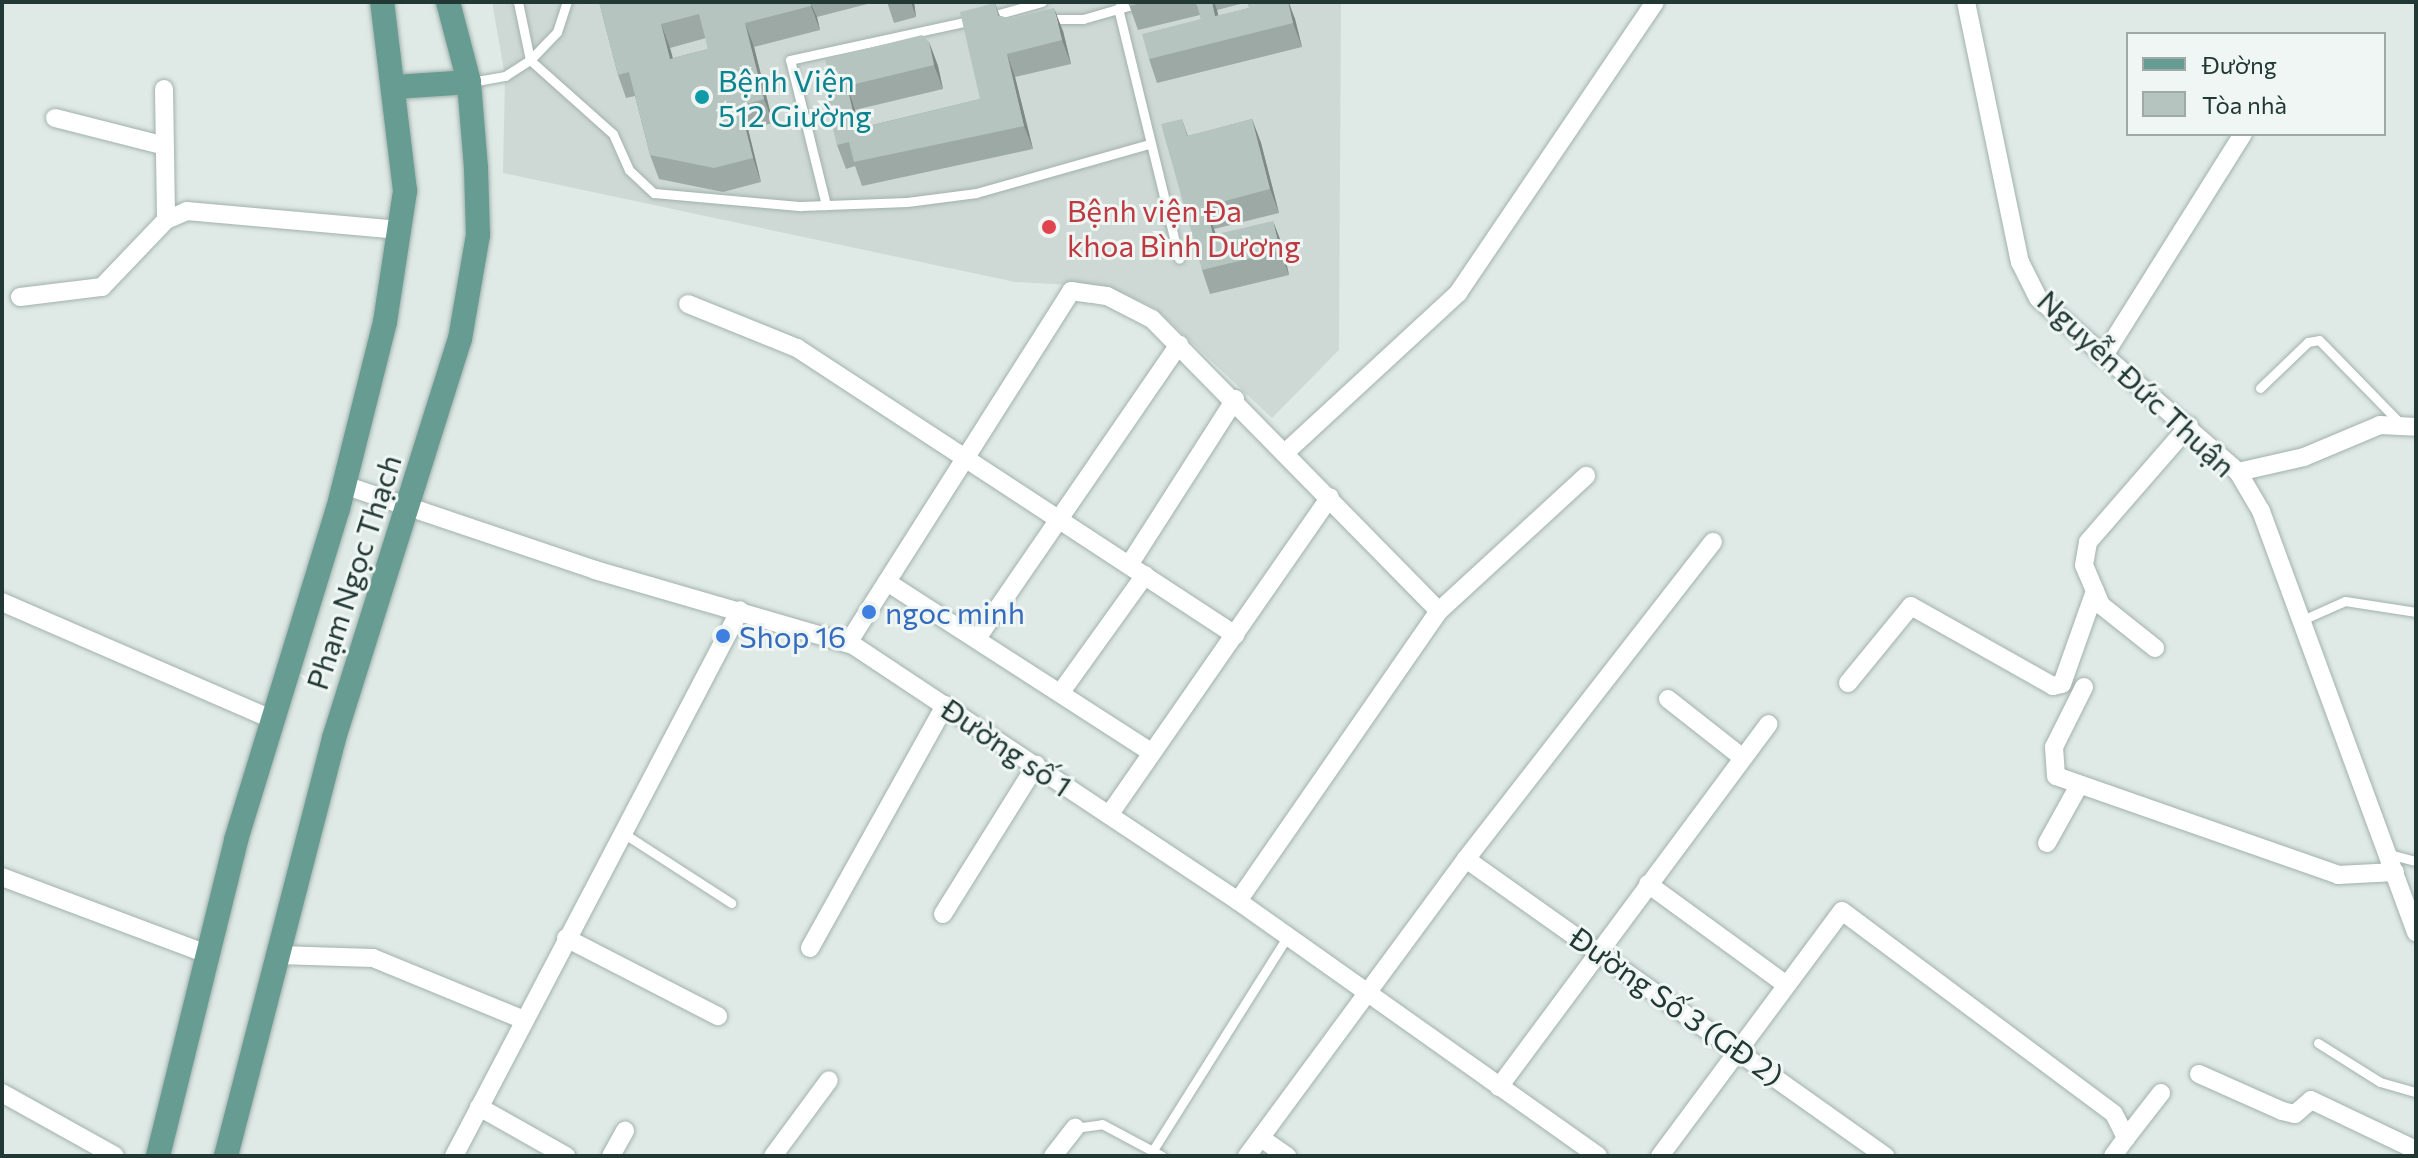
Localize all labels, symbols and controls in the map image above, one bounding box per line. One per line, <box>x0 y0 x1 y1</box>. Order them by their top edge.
legend <box>2126 32 2386 136</box>
text: Đường <box>2202 50 2277 79</box>
place label: Bệnh Viện 512 Giường <box>718 62 872 132</box>
marker: Bệnh Viện 512 Giường <box>693 88 711 106</box>
text: Tòa nhà <box>2202 90 2287 119</box>
place label: Bệnh viện Đa khoa Bình Dương <box>1067 192 1301 262</box>
marker: Bệnh viện Đa khoa Bình Dương <box>1038 216 1060 238</box>
street label: Nguyễn Đức Thuận <box>2031 282 2243 484</box>
street label: Phạm Ngọc Thạch <box>298 450 408 694</box>
place label: ngoc minh <box>885 594 1025 630</box>
marker: ngoc minh <box>860 603 878 621</box>
place label: Shop 16 <box>739 618 846 654</box>
marker: Shop 16 <box>714 627 732 645</box>
street label: Đường số 1 <box>935 690 1079 804</box>
street label: Đường Số 3 (GĐ 2) <box>1563 919 1791 1093</box>

